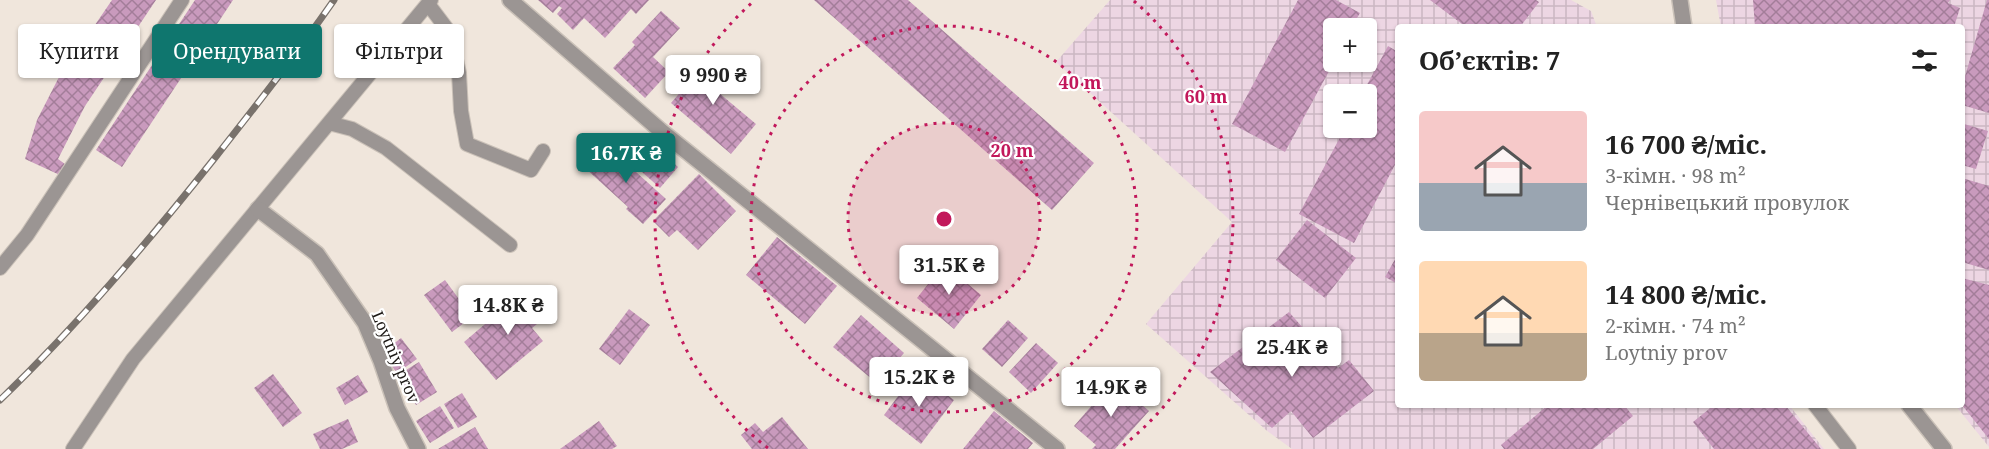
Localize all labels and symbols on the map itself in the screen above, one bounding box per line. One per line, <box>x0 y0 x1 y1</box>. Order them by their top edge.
pin: 9 990 ₴ <box>658 55 768 106</box>
text: 40 m <box>1059 70 1102 94</box>
text: 60 m <box>1185 84 1228 108</box>
pin: 16.7K ₴ <box>571 133 681 184</box>
text: 20 m <box>991 138 1034 162</box>
centre of rings <box>934 209 954 229</box>
pin: 31.5K ₴ <box>894 245 1004 296</box>
pin: 14.8K ₴ <box>453 285 563 336</box>
street label: Loytniy prov <box>367 308 426 407</box>
pin: 25.4K ₴ <box>1237 327 1347 378</box>
pin: 15.2K ₴ <box>864 357 974 408</box>
pin: 14.9K ₴ <box>1056 367 1166 418</box>

